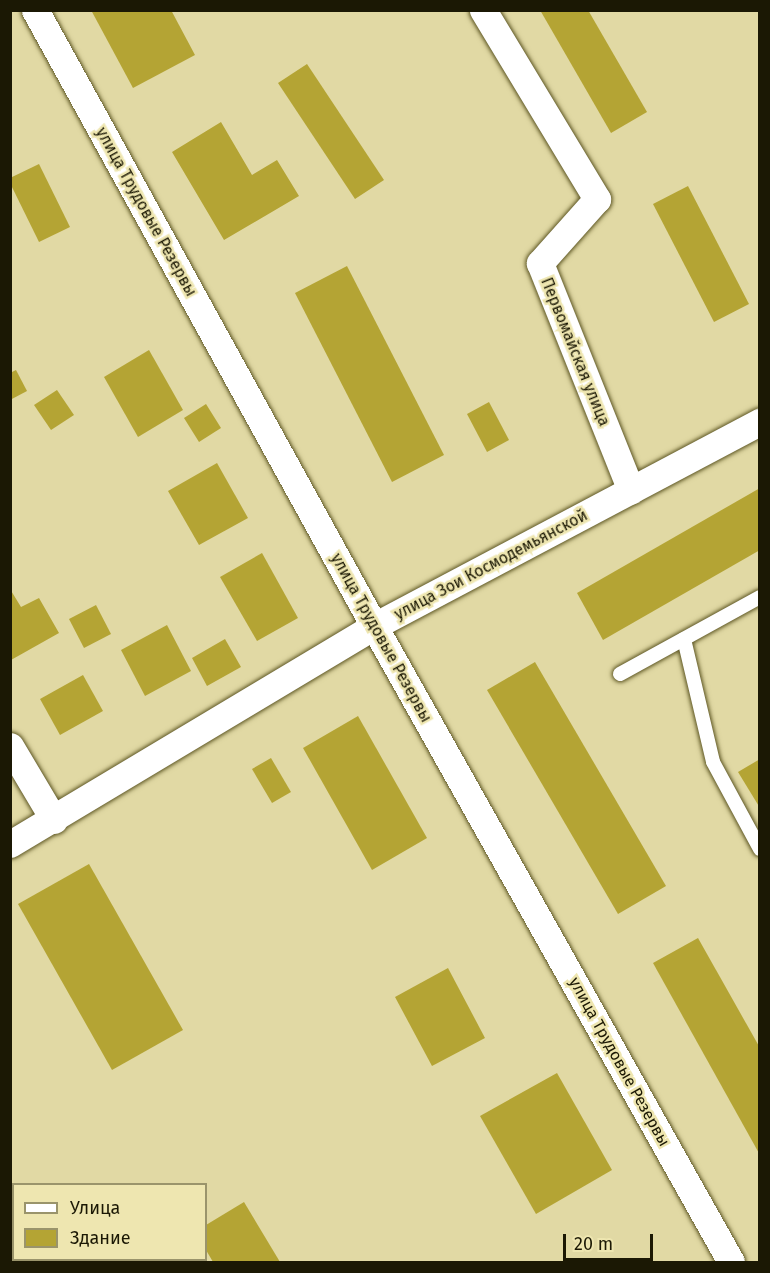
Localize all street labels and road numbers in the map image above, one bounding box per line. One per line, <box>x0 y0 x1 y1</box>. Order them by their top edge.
street label: улица Трудовые Резервы <box>91 124 201 300</box>
street label: Первомайская улица <box>536 275 614 429</box>
street label: улица Зои Космодемьянской <box>391 506 591 624</box>
street label: улица Трудовые Резервы <box>326 550 436 726</box>
street label: улица Трудовые Резервы <box>564 974 674 1150</box>

